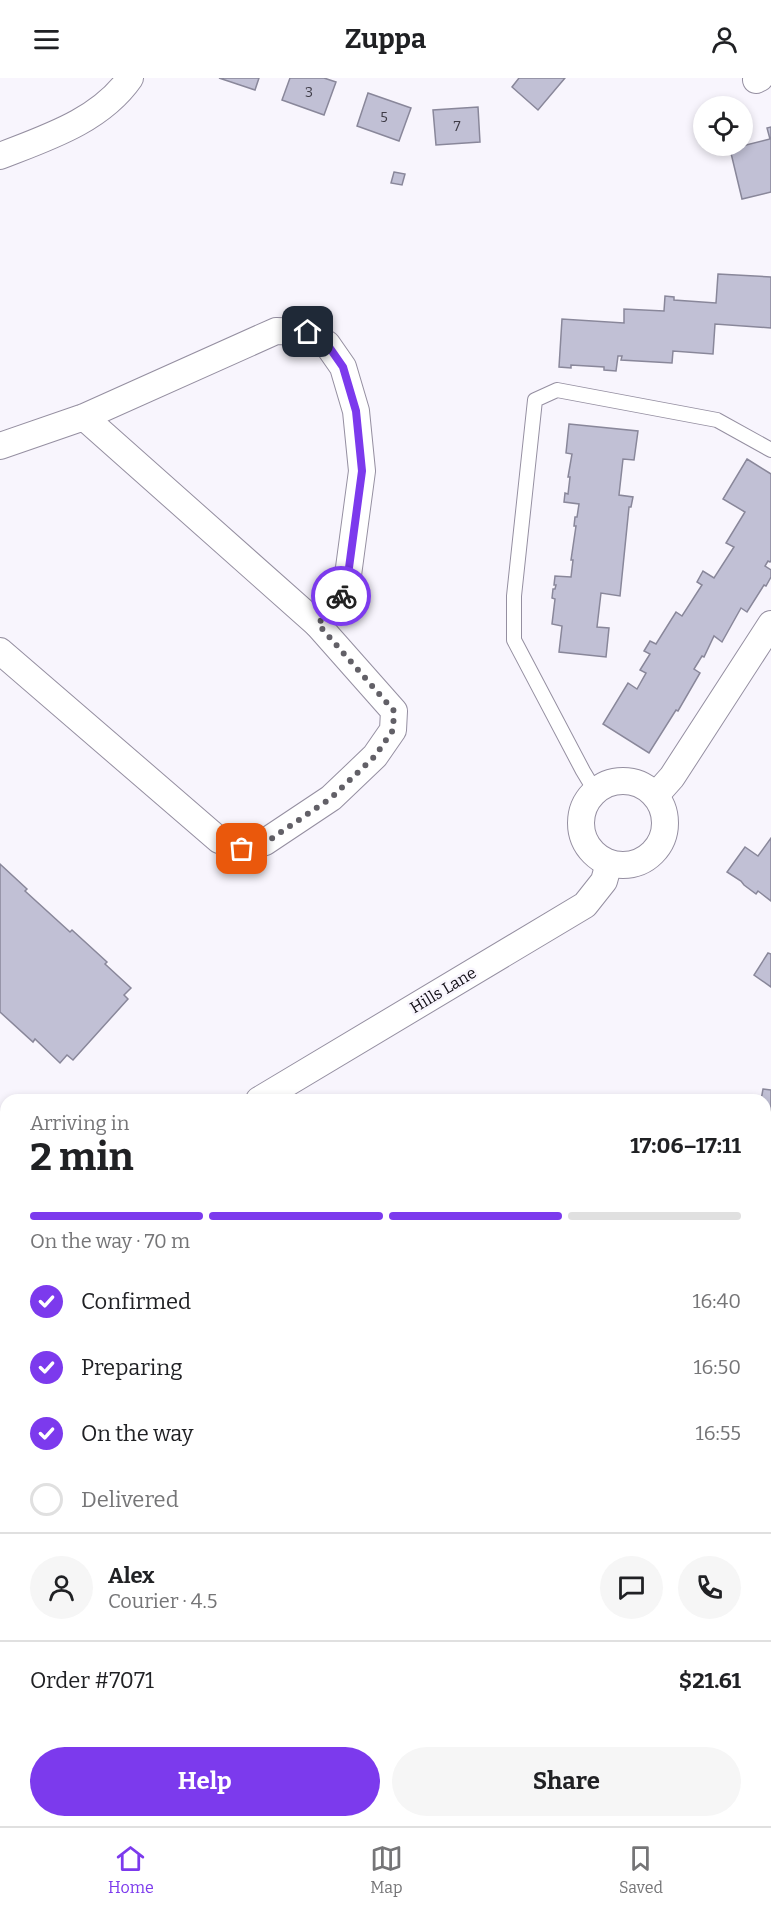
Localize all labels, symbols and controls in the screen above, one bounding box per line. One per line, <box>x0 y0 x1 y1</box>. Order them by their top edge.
icon: menu <box>30 23 63 56</box>
text: Zuppa <box>345 23 426 55</box>
icon: person <box>708 23 741 56</box>
house number: 3 <box>305 84 313 101</box>
map controls <box>693 96 753 156</box>
button: locate <box>693 96 753 156</box>
house number: 5 <box>380 109 388 126</box>
house number: 7 <box>453 118 461 135</box>
pin <box>282 306 333 357</box>
icon: home <box>291 315 324 348</box>
courier <box>311 566 371 626</box>
icon: bike <box>325 580 358 613</box>
pin <box>216 823 267 874</box>
icon: bag <box>225 832 258 865</box>
street label: Hills Lane <box>406 963 480 1017</box>
text: Arriving in <box>30 1111 129 1135</box>
text: 17:06–17:11 <box>630 1132 741 1159</box>
text: 2 min <box>30 1134 134 1180</box>
text: On the way · 70 m <box>30 1229 190 1253</box>
icon: check <box>30 1285 63 1318</box>
text: Confirmed <box>81 1288 191 1315</box>
text: 16:40 <box>692 1289 741 1313</box>
icon: check <box>30 1351 63 1384</box>
text: Preparing <box>81 1354 183 1381</box>
text: 16:50 <box>693 1355 741 1379</box>
icon: check <box>30 1417 63 1450</box>
text: On the way <box>81 1420 193 1447</box>
text: 16:55 <box>696 1421 741 1445</box>
text: Delivered <box>81 1486 179 1513</box>
button: person <box>30 1556 93 1619</box>
button: chat <box>600 1556 663 1619</box>
button: phone <box>678 1556 741 1619</box>
text: Alex <box>108 1562 154 1589</box>
text: Courier · 4.5 <box>108 1589 217 1613</box>
text: Order #7071 <box>30 1667 154 1694</box>
text: $21.61 <box>679 1667 741 1694</box>
button: Help <box>30 1747 380 1816</box>
button: Share <box>392 1747 741 1816</box>
tab: Home <box>108 1842 154 1897</box>
tab: Map <box>370 1842 403 1897</box>
tab: Saved <box>619 1842 663 1897</box>

